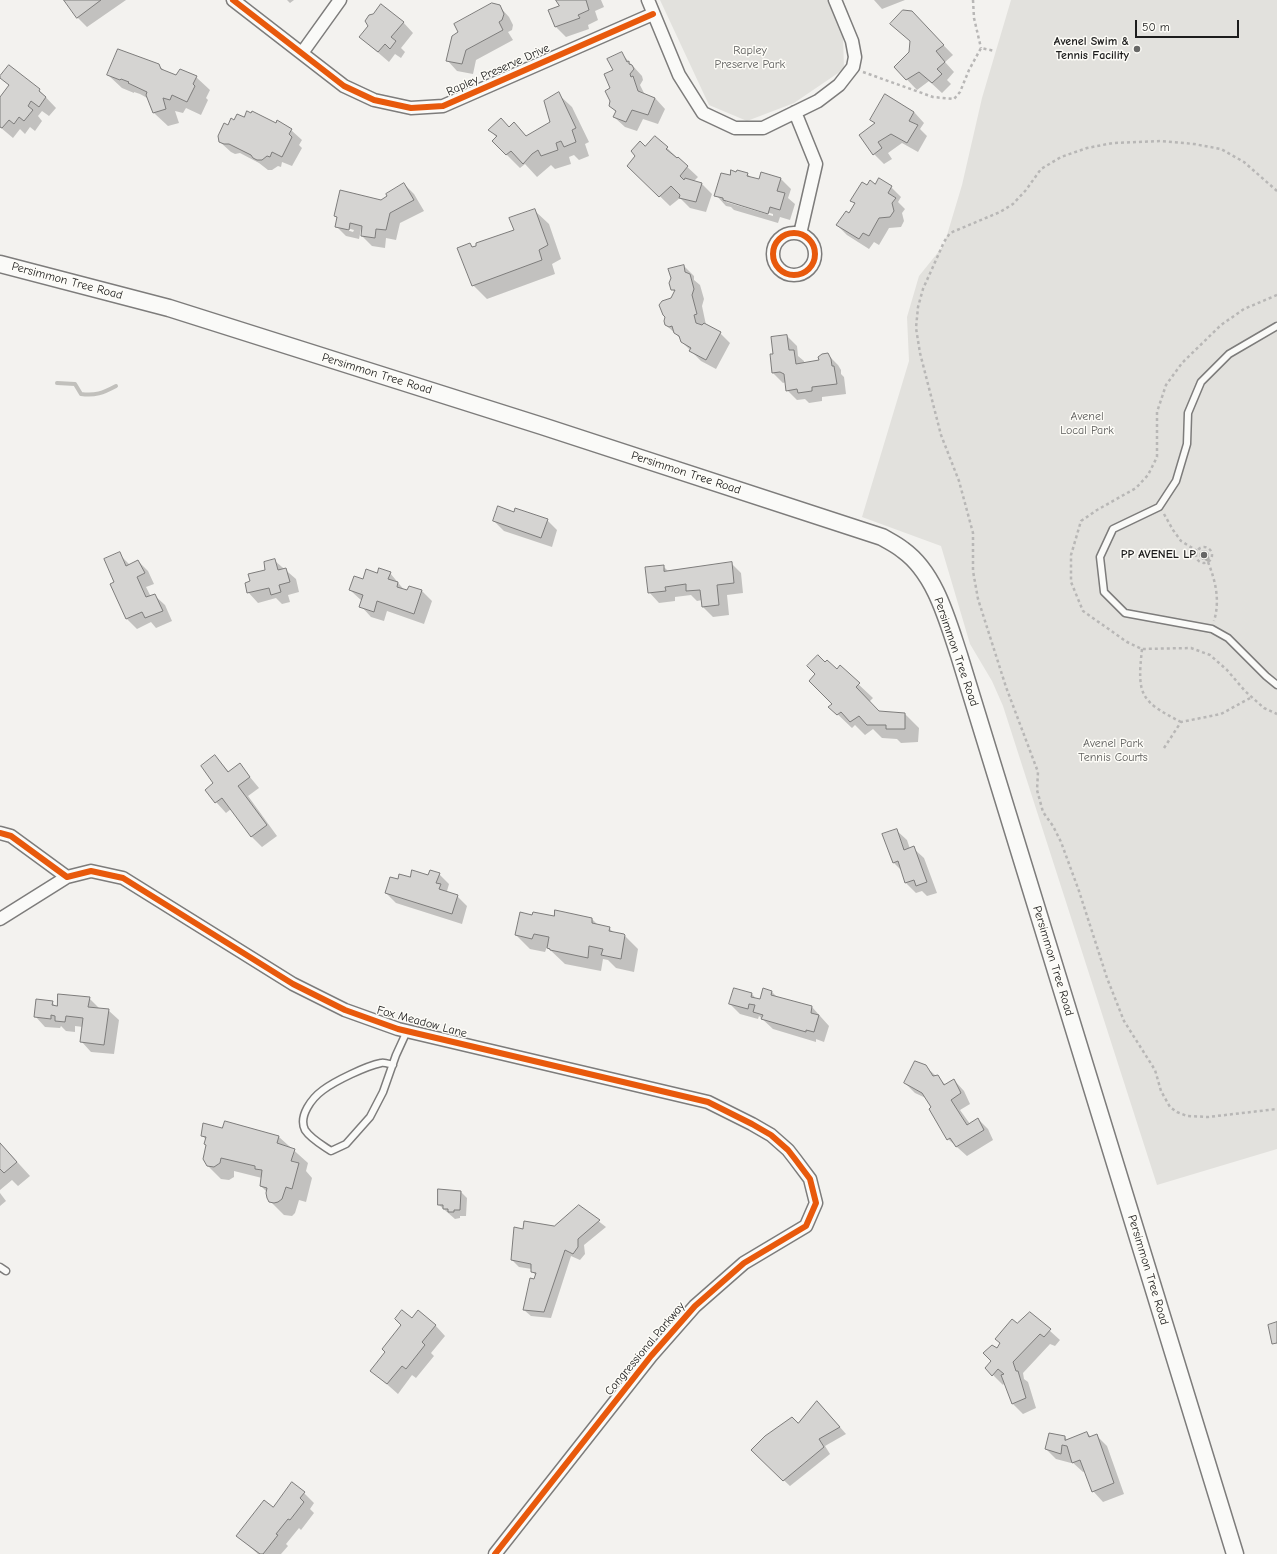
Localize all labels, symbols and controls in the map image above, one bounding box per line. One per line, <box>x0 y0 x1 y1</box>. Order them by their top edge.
scale bar <box>1137 12 1241 38</box>
text: 50 m <box>1142 20 1170 34</box>
place label: Avenel Swim & Tennis Facility <box>1054 35 1129 63</box>
street label: Rapley Preserve Drive <box>444 41 552 99</box>
park label: Rapley Preserve Park <box>715 44 785 72</box>
marker: Avenel Swim & Tennis Facility <box>1132 44 1142 54</box>
street label: Persimmon Tree Road <box>10 259 124 303</box>
street label: Persimmon Tree Road <box>320 350 434 398</box>
park label: Avenel Local Park <box>1060 410 1114 438</box>
street label: Persimmon Tree Road <box>629 448 743 498</box>
place label: PP AVENEL LP <box>1121 548 1196 562</box>
marker: PP AVENEL LP <box>1199 550 1209 560</box>
street label: Persimmon Tree Road <box>931 596 981 708</box>
park label: Avenel Park Tennis Courts <box>1078 737 1148 765</box>
street label: Persimmon Tree Road <box>1029 904 1077 1018</box>
street label: Fox Meadow Lane <box>375 1003 469 1041</box>
street label: Persimmon Tree Road <box>1124 1213 1172 1327</box>
street label: Congressional Parkway <box>602 1299 688 1399</box>

